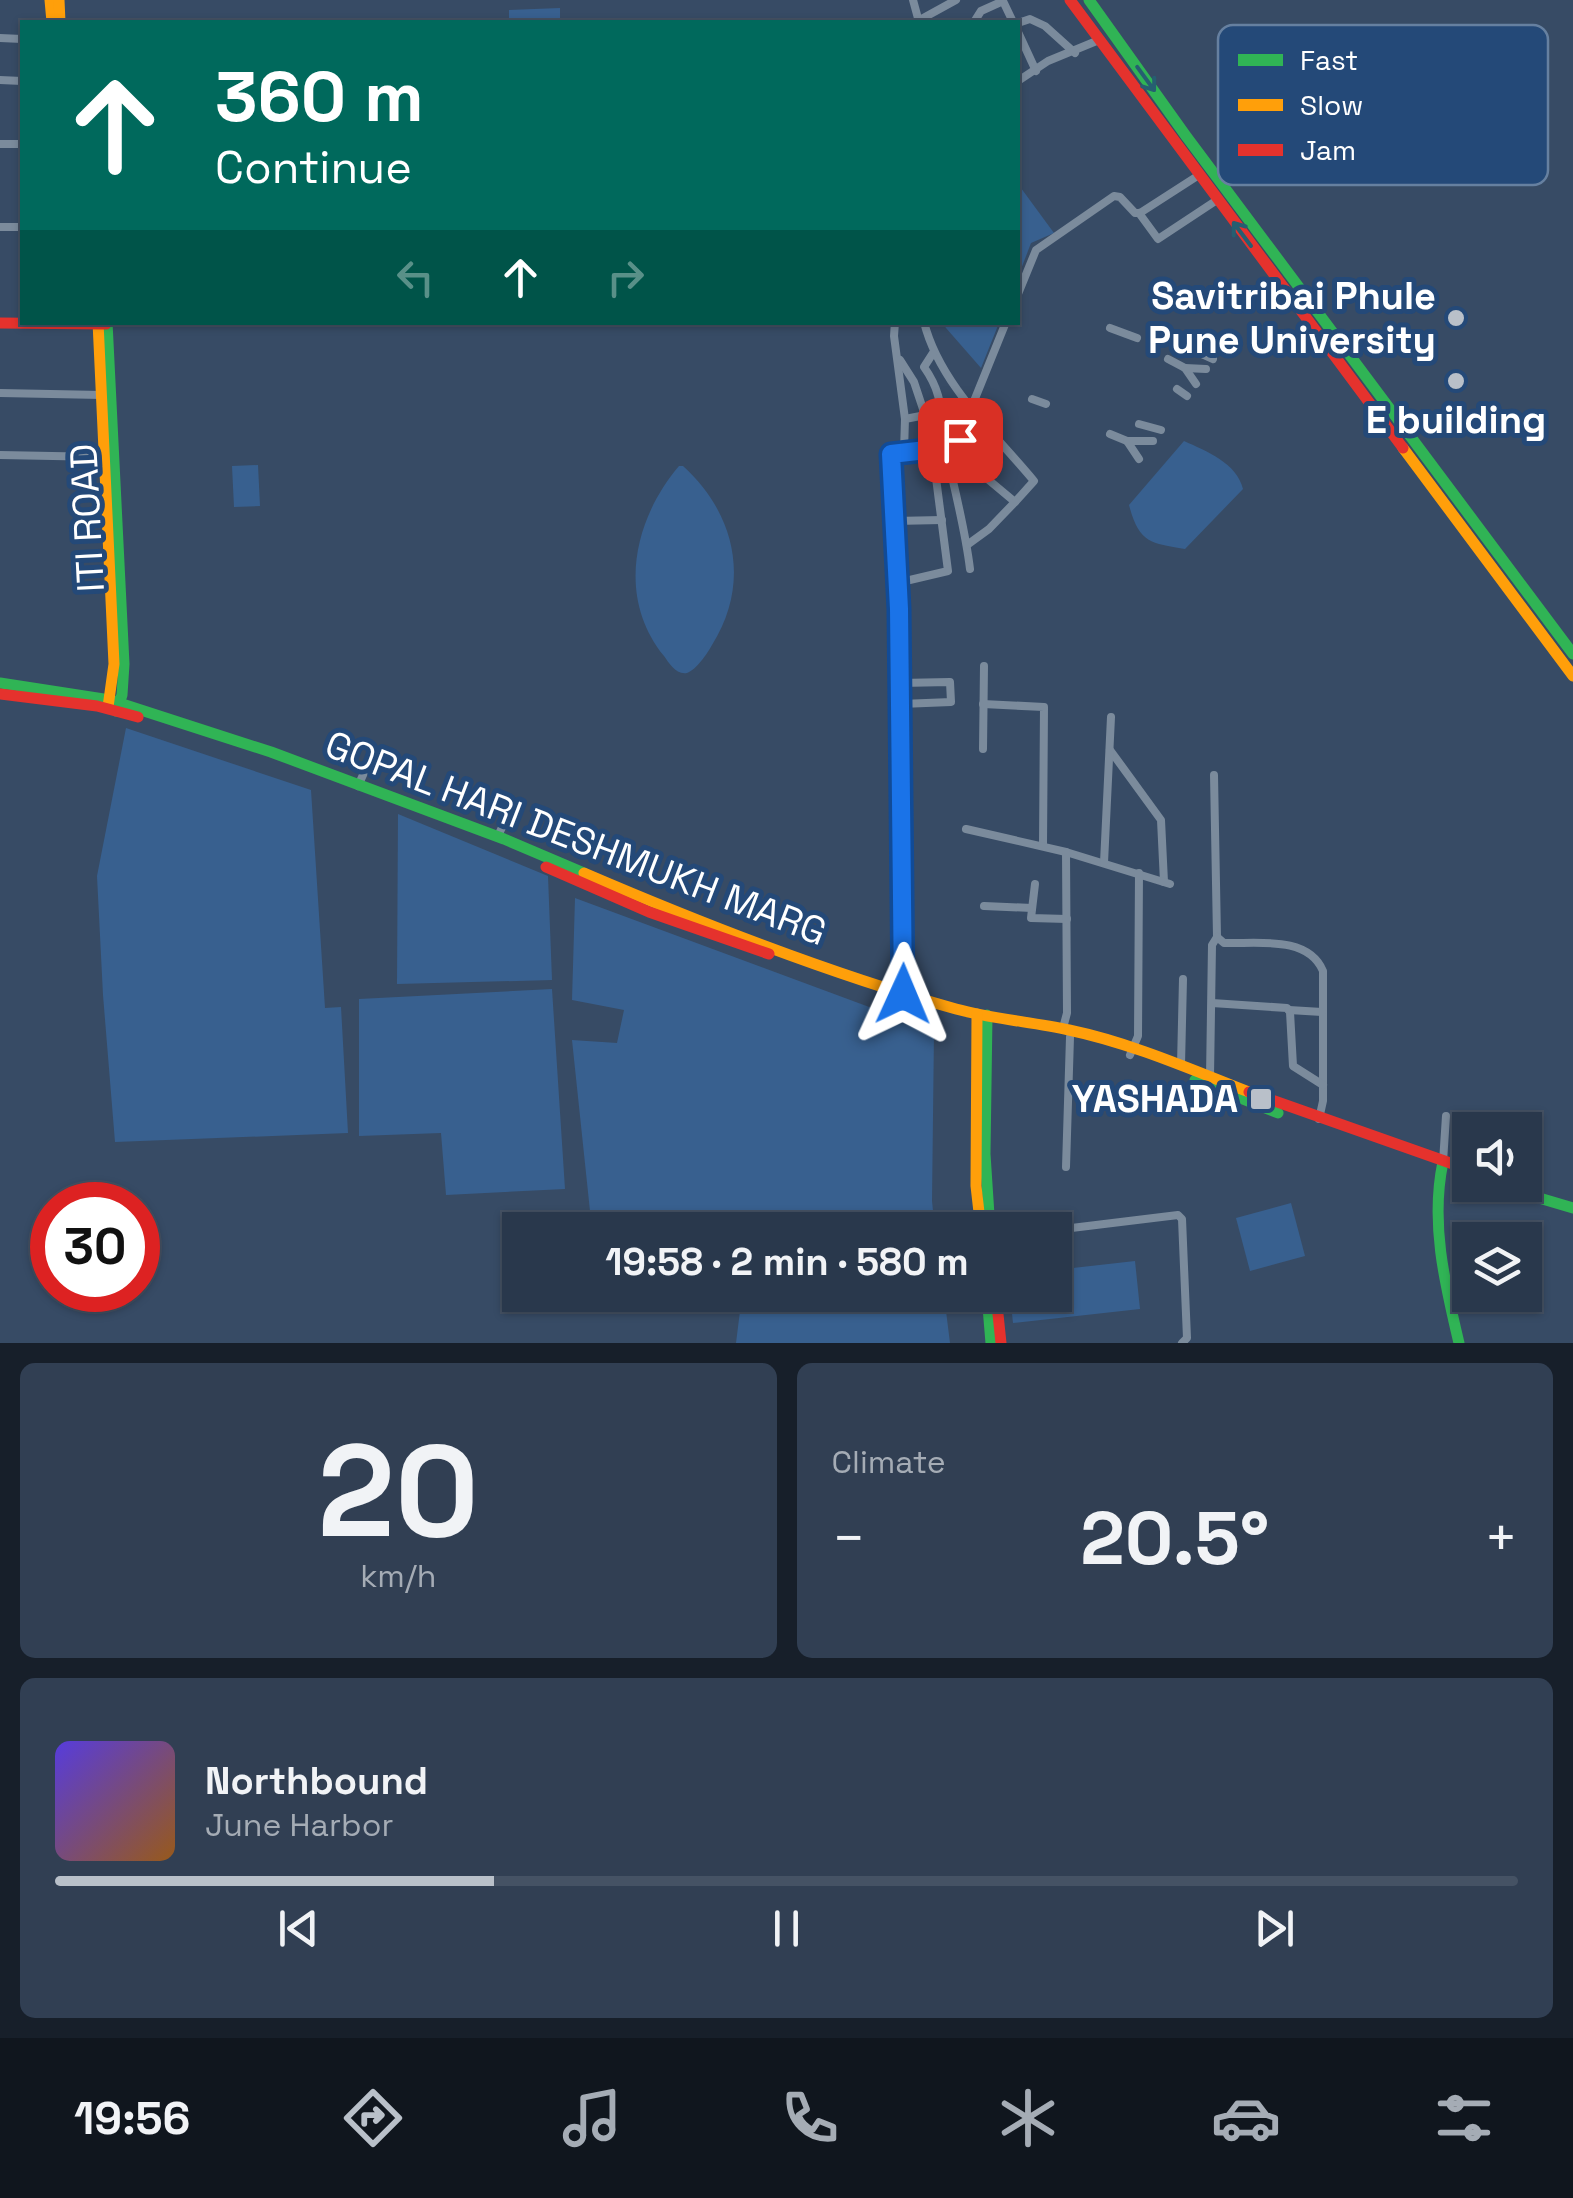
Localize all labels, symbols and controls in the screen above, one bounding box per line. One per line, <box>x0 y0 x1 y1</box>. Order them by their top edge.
legend <box>1218 25 1548 185</box>
text: Fast <box>1300 42 1358 78</box>
text: 360 m <box>215 52 424 141</box>
icon: ahead <box>50 60 180 190</box>
one-way arrow <box>1135 65 1156 92</box>
text: Slow <box>1300 87 1363 123</box>
text: Jam <box>1300 132 1356 168</box>
text: Continue <box>215 139 412 196</box>
one-way arrow <box>1232 220 1253 248</box>
icon: left <box>388 250 443 305</box>
icon: ahead <box>493 250 548 305</box>
icon: right <box>598 250 653 305</box>
place label: Savitribai Phule Pune University <box>1148 272 1436 364</box>
marker: Savitribai Phule Pune University <box>1445 307 1467 329</box>
marker: E building <box>1445 370 1467 392</box>
place label: E building <box>1366 396 1546 444</box>
pin <box>918 398 1003 483</box>
icon: arrive <box>933 413 988 468</box>
street label: ITI ROAD <box>59 442 115 594</box>
street label: GOPAL HARI DESHMUKH MARG <box>318 720 834 956</box>
position arrow <box>851 942 955 1046</box>
place label: YASHADA <box>1072 1075 1238 1123</box>
marker: YASHADA <box>1248 1086 1274 1112</box>
map controls <box>1452 1112 1542 1312</box>
button: sound <box>1452 1112 1542 1202</box>
speed limit sign: 30 <box>30 1182 160 1312</box>
button: layers <box>1452 1222 1542 1312</box>
text: 19:58 · 2 min · 580 m <box>605 1238 969 1286</box>
text: 20 <box>318 1408 479 1574</box>
text: Climate <box>832 1442 946 1482</box>
text: 20.5° <box>1080 1490 1269 1586</box>
text: − <box>832 1503 866 1573</box>
text: + <box>1484 1503 1518 1573</box>
text: km/h <box>360 1556 436 1596</box>
text: Northbound <box>205 1757 428 1805</box>
text: June Harbor <box>205 1805 393 1845</box>
icon: previous <box>271 1901 326 1956</box>
icon: pause <box>759 1901 814 1956</box>
icon: next <box>1247 1901 1302 1956</box>
icon: directions <box>338 2083 408 2153</box>
icon: music <box>557 2083 627 2153</box>
icon: phone <box>775 2083 845 2153</box>
icon: climate <box>993 2083 1063 2153</box>
icon: car <box>1211 2083 1281 2153</box>
icon: filters <box>1429 2083 1499 2153</box>
text: 19:56 <box>74 2090 190 2147</box>

